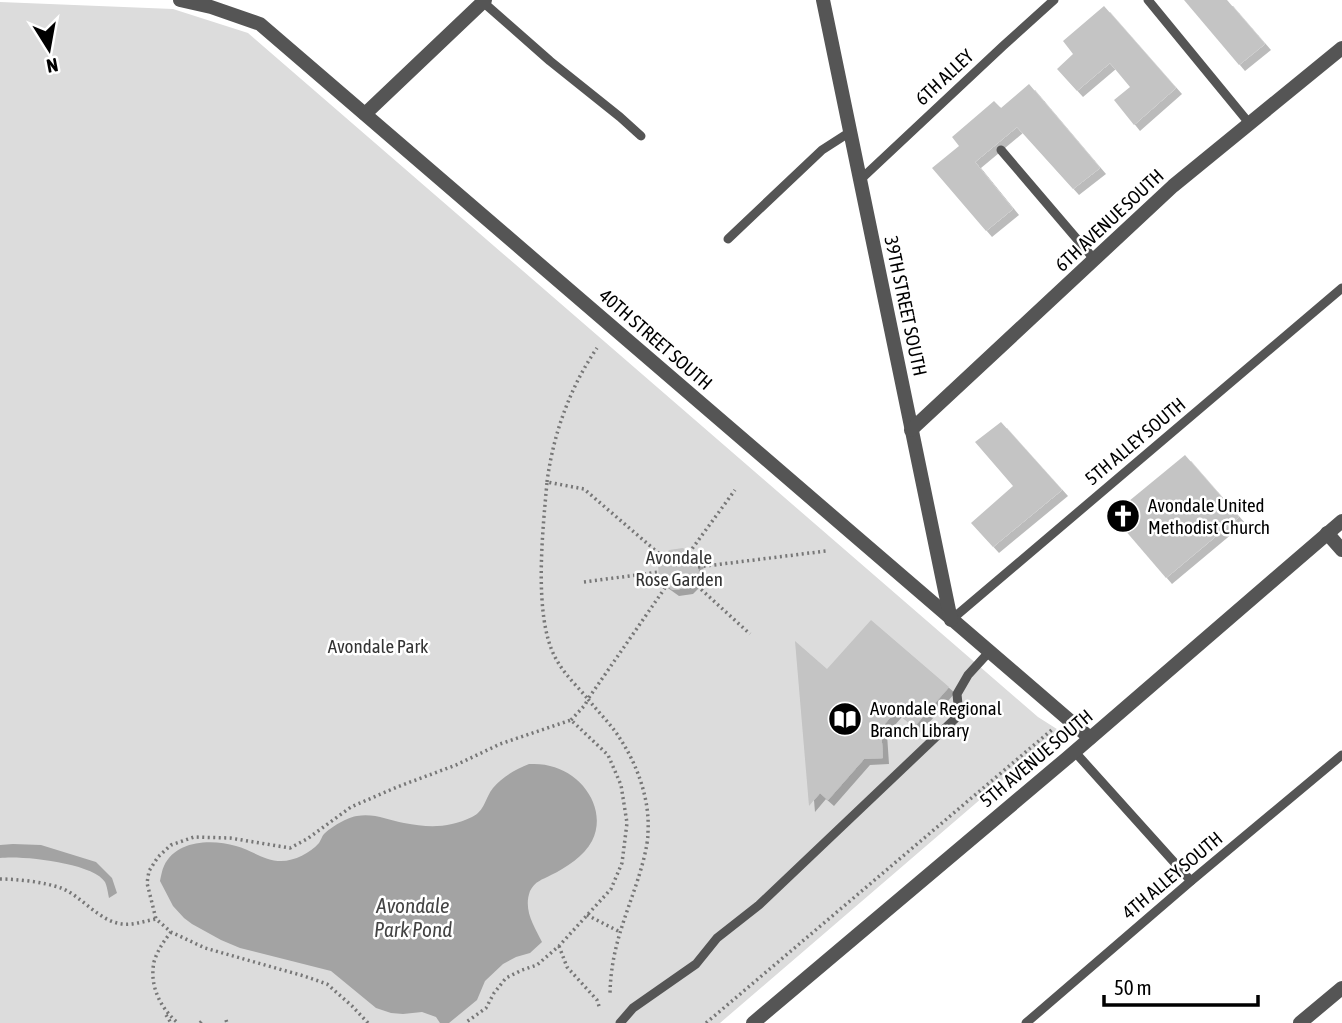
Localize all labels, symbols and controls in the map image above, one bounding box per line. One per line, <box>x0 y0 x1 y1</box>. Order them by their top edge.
north arrow <box>14 14 84 84</box>
street label: 6TH ALLEY <box>910 44 978 109</box>
text: N <box>45 54 60 78</box>
street label: 6TH AVENUE SOUTH <box>1050 164 1168 276</box>
street label: 39TH STREET SOUTH <box>880 234 932 378</box>
street label: 40TH STREET SOUTH <box>595 284 717 394</box>
street label: 5TH ALLEY SOUTH <box>1081 393 1189 489</box>
place label: Avondale United Methodist Church <box>1148 494 1270 538</box>
church icon: Avondale United Methodist Church <box>1104 497 1142 535</box>
park label: Avondale Rose Garden <box>635 546 723 590</box>
park label: Avondale Park <box>328 635 429 657</box>
place label: Avondale Regional Branch Library <box>870 697 1002 741</box>
library icon: Avondale Regional Branch Library <box>826 700 864 738</box>
street label: 5TH AVENUE SOUTH <box>975 705 1097 811</box>
street label: 4TH ALLEY SOUTH <box>1118 827 1226 923</box>
water label: Avondale Park Pond <box>374 893 452 941</box>
scale bar <box>1104 964 1258 1008</box>
text: 50 m <box>1114 975 1152 999</box>

